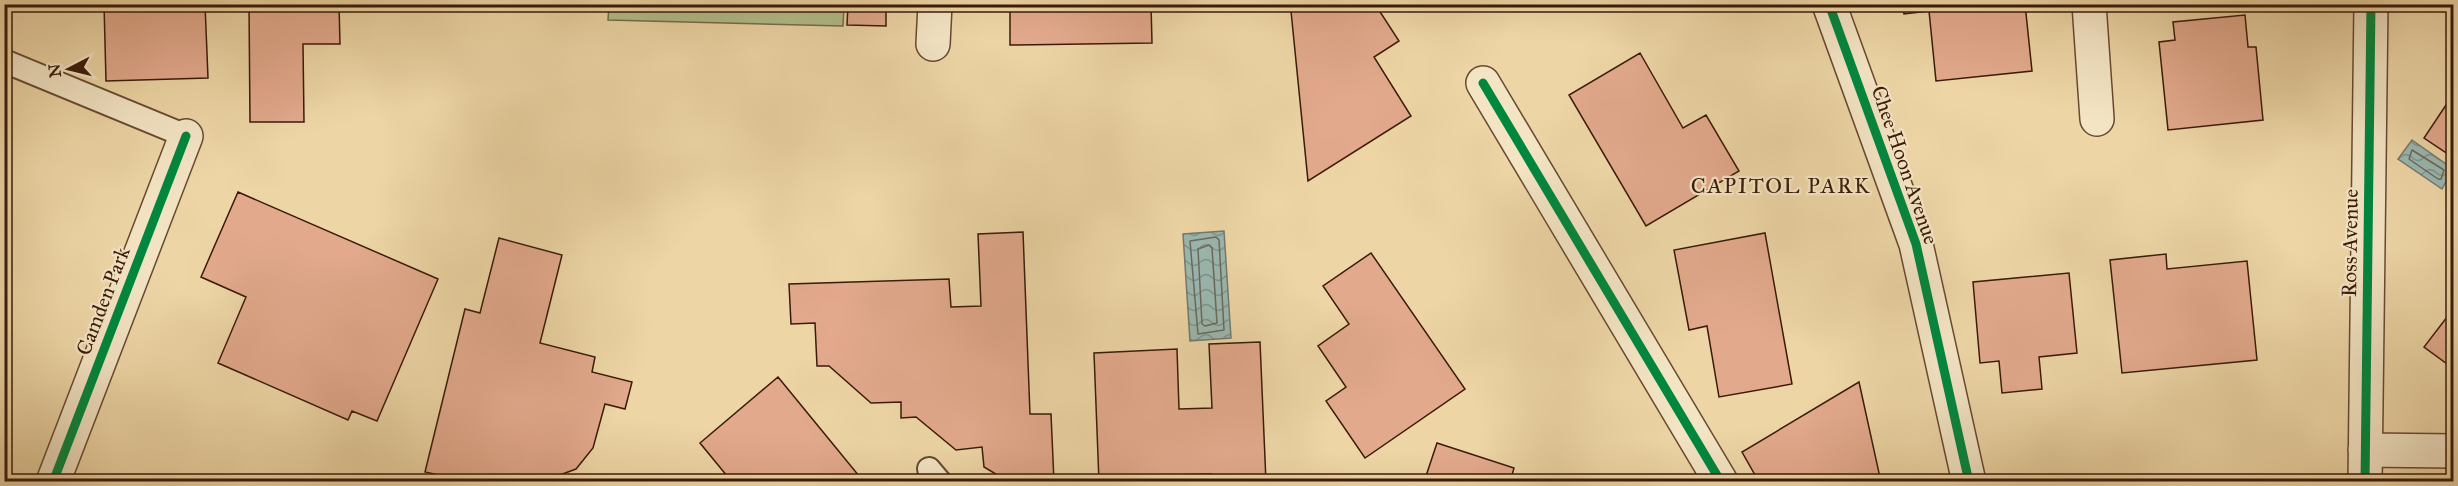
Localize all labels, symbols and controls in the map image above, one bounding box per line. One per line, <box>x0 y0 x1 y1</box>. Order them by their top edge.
north arrow <box>39 39 99 99</box>
text: N <box>44 62 65 79</box>
street label: Chee Hoon Avenue <box>1866 82 1944 248</box>
district label: CAPITOL PARK <box>1691 172 1871 199</box>
street label: Ross Avenue <box>2336 188 2364 297</box>
street label: Camden Park <box>70 243 136 359</box>

